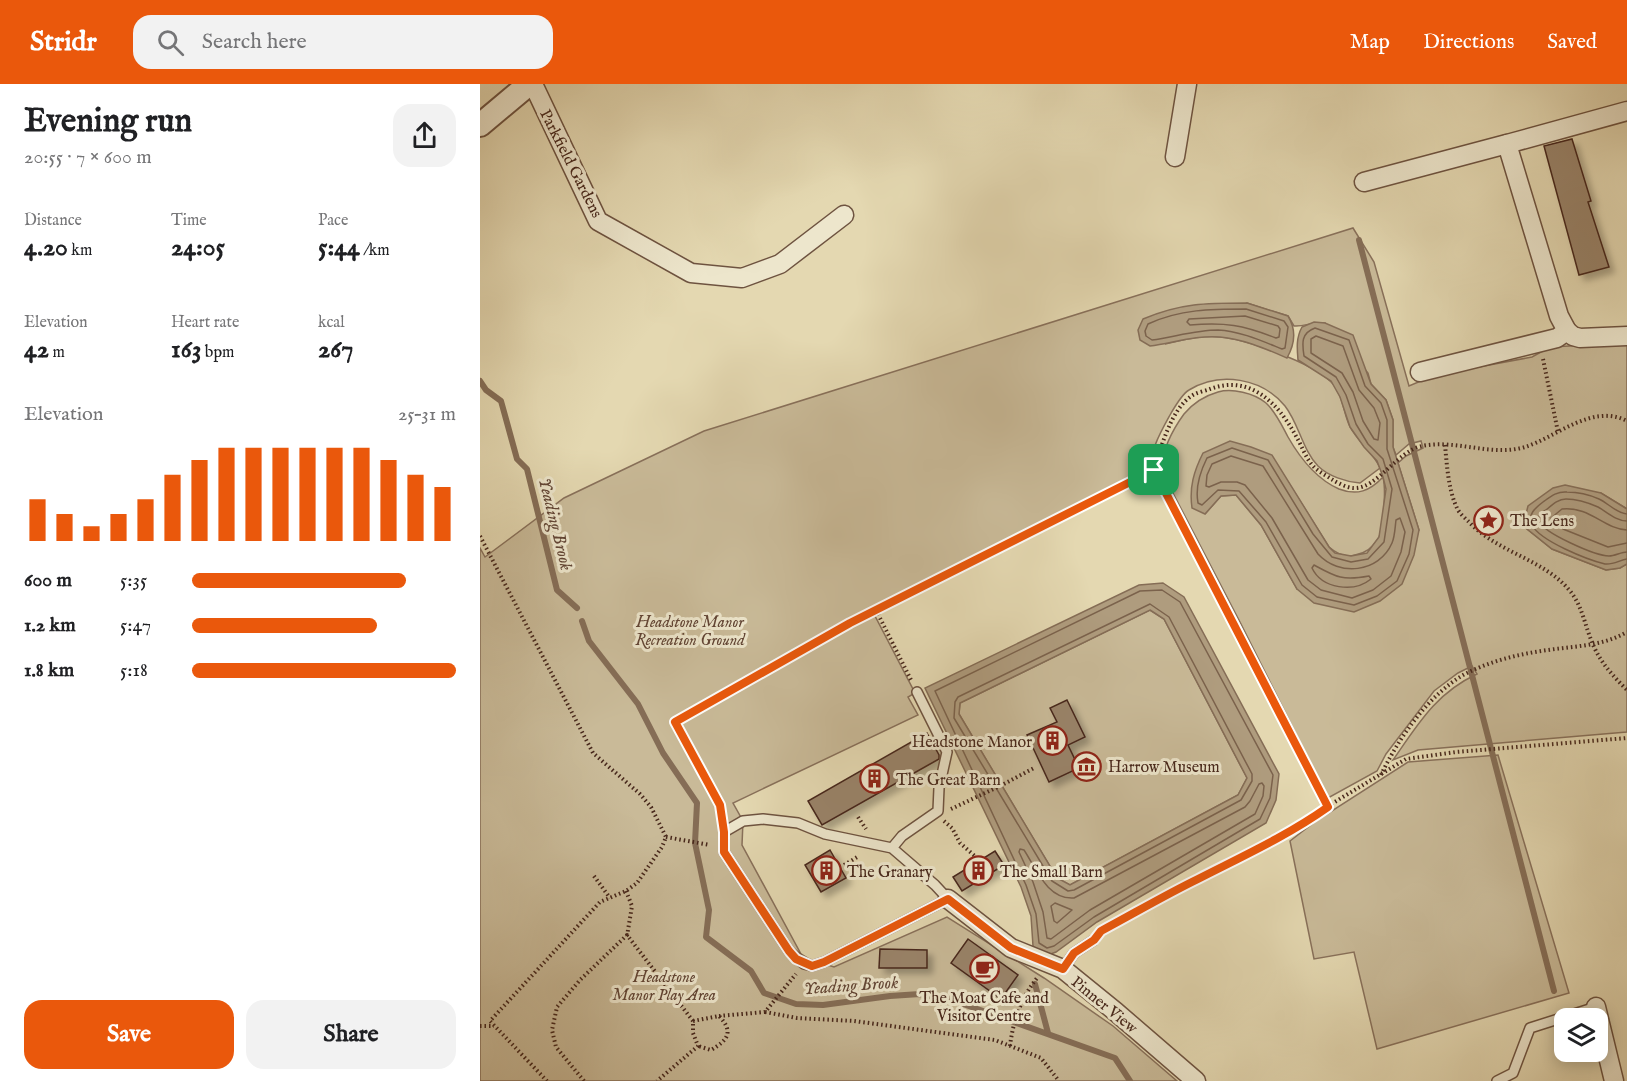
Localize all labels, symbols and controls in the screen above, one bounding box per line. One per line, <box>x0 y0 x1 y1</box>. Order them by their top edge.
search box <box>133 15 553 69</box>
text: Stridr <box>30 25 97 60</box>
icon: search <box>154 26 187 59</box>
text: Search here <box>202 28 307 56</box>
text: Map <box>1350 29 1390 56</box>
text: Directions <box>1423 29 1514 56</box>
text: Saved <box>1547 29 1597 56</box>
text: Evening run <box>24 101 192 143</box>
button: share <box>393 104 456 167</box>
street label: Parkfield Gardens <box>534 106 606 222</box>
text: 20:55 · 7 × 600 m <box>24 145 152 170</box>
text: Distance <box>24 211 82 231</box>
text: Time <box>171 211 207 231</box>
text: Pace <box>318 211 348 231</box>
text: 4.20 <box>24 231 68 264</box>
text: 24:05 <box>171 231 225 264</box>
text: 5:44 <box>318 231 360 264</box>
text: km <box>68 241 92 261</box>
text: /km <box>360 241 390 261</box>
text: Elevation <box>24 313 87 333</box>
text: Heart rate <box>171 313 239 333</box>
text: kcal <box>318 313 345 333</box>
text: 42 <box>24 333 49 366</box>
text: 163 <box>171 333 201 366</box>
text: 267 <box>318 333 353 366</box>
text: m <box>49 343 65 363</box>
text: bpm <box>201 343 234 363</box>
text: Elevation <box>24 402 103 427</box>
text: 25–31 m <box>398 402 456 427</box>
pin <box>1128 444 1179 495</box>
icon: arrive <box>1137 453 1170 486</box>
water label: Yeading Brook <box>532 476 577 573</box>
place icon: The Lens <box>1473 504 1505 536</box>
place label: The Lens <box>1510 512 1574 532</box>
text: 600 m <box>24 568 72 593</box>
text: 5:35 <box>120 568 147 593</box>
text: 1.2 km <box>24 613 76 638</box>
text: 5:47 <box>120 613 151 638</box>
park label: Headstone Manor Recreation Ground <box>635 613 746 651</box>
text: 1.8 km <box>24 658 74 683</box>
text: 5:18 <box>120 658 148 683</box>
building icon: Headstone Manor <box>1037 725 1069 757</box>
place label: Headstone Manor <box>912 733 1032 753</box>
museum icon: Harrow Museum <box>1071 750 1103 782</box>
place label: Harrow Museum <box>1108 758 1220 778</box>
building icon: The Great Barn <box>859 763 891 795</box>
place label: The Great Barn <box>896 771 1001 791</box>
building icon: The Granary <box>810 855 842 887</box>
building icon: The Small Barn <box>963 855 995 887</box>
place label: The Granary <box>847 863 933 883</box>
place label: The Small Barn <box>1000 863 1103 883</box>
cafe icon: The Moat Cafe and Visitor Centre <box>968 953 1000 985</box>
park label: Headstone Manor Play Area <box>612 968 716 1006</box>
water label: Yeading Brook <box>803 972 899 1001</box>
street label: Pinner View <box>1066 973 1141 1039</box>
place label: The Moat Cafe and Visitor Centre <box>919 989 1049 1027</box>
button: Save <box>24 1000 234 1069</box>
button: Share <box>246 1000 456 1069</box>
map controls <box>1554 1008 1608 1062</box>
button: layers <box>1554 1008 1608 1062</box>

